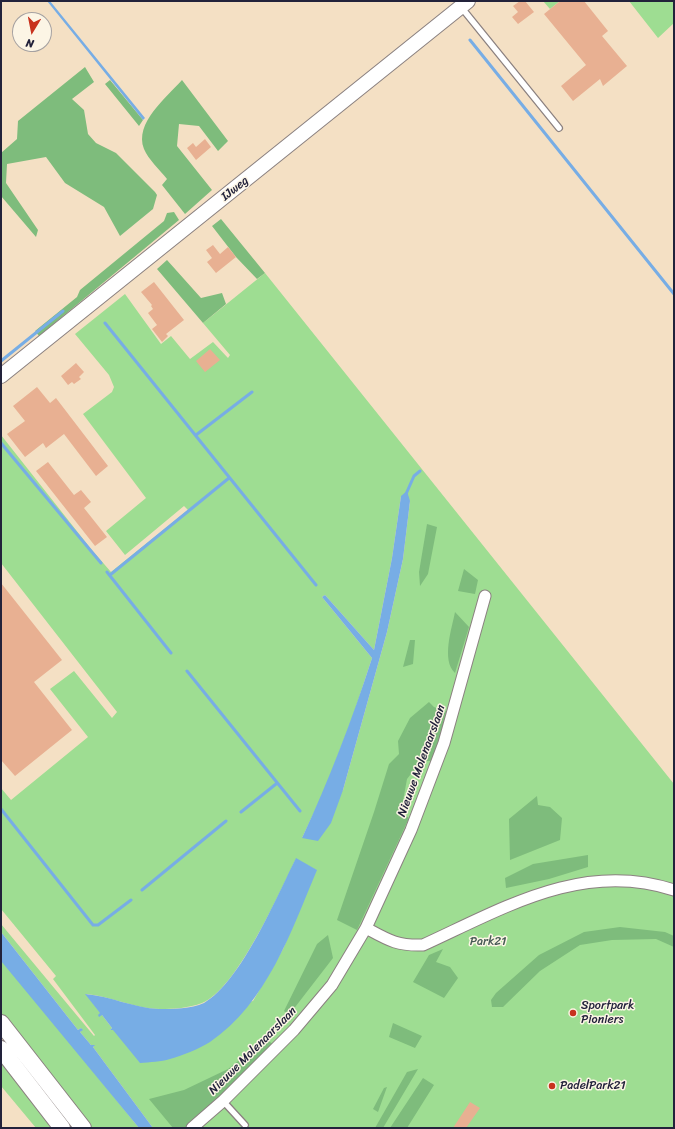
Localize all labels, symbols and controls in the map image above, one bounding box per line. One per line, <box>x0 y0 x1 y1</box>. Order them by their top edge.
north arrow <box>12 12 52 52</box>
text: N <box>25 33 35 53</box>
street label: IJweg <box>218 174 252 204</box>
street label: Nieuwe Molenaarslaan <box>395 703 449 819</box>
park label: Park21 <box>470 935 506 949</box>
place label: Sportpark Pioniers <box>581 999 634 1027</box>
street label: Nieuwe Molenaarslaan <box>206 1004 300 1098</box>
marker: Sportpark Pioniers <box>568 1008 578 1018</box>
place label: PadelPark21 <box>560 1079 626 1093</box>
marker: PadelPark21 <box>547 1081 557 1091</box>

